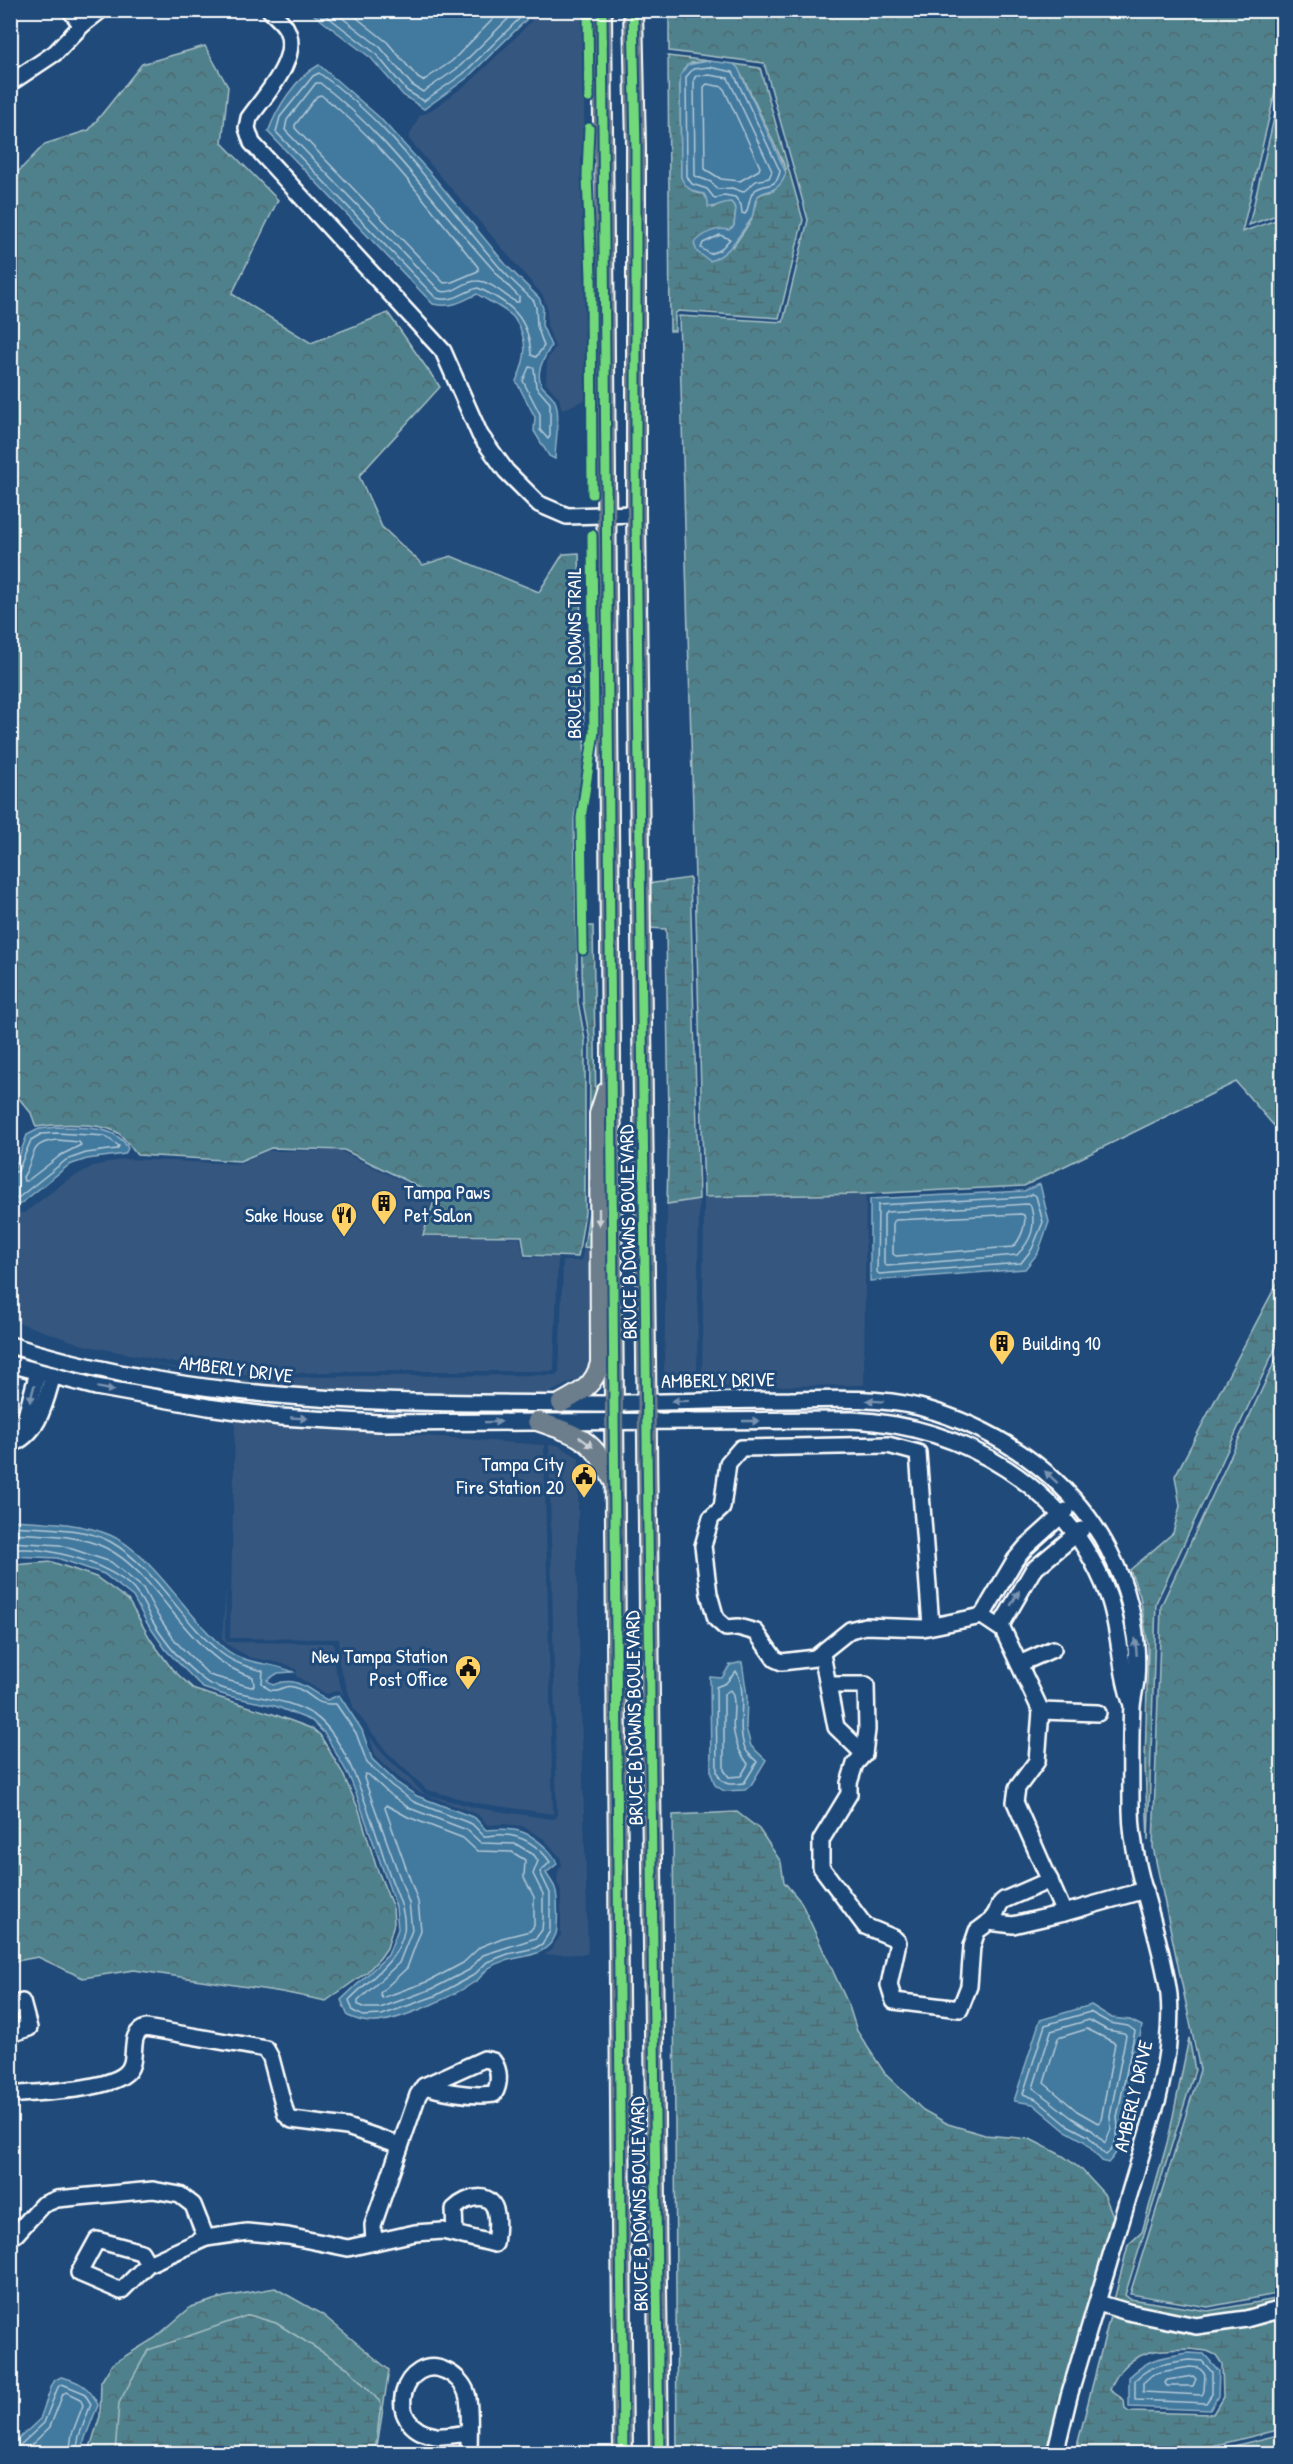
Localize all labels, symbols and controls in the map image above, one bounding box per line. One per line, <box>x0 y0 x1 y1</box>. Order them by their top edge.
street label: BRUCE B. DOWNS TRAIL <box>560 567 587 739</box>
street label: BRUCE B DOWNS BOULEVARD <box>612 1124 643 1340</box>
place label: Tampa Paws Pet Salon <box>404 1178 491 1228</box>
building icon: Tampa Paws Pet Salon <box>369 1188 399 1226</box>
restaurant icon: Sake House <box>329 1200 359 1238</box>
place label: Sake House <box>245 1201 324 1228</box>
one-way arrow <box>595 1207 604 1226</box>
building icon: Building 10 <box>987 1328 1017 1366</box>
place label: Building 10 <box>1022 1329 1101 1356</box>
street label: AMBERLY DRIVE <box>178 1348 294 1389</box>
street label: AMBERLY DRIVE <box>661 1365 775 1394</box>
one-way arrow <box>27 1385 36 1403</box>
one-way arrow <box>96 1385 115 1394</box>
one-way arrow <box>671 1396 690 1406</box>
one-way arrow <box>866 1396 885 1405</box>
one-way arrow <box>289 1413 308 1422</box>
one-way arrow <box>742 1416 761 1426</box>
one-way arrow <box>484 1417 503 1427</box>
one-way arrow <box>577 1436 593 1448</box>
place label: Tampa City Fire Station 20 <box>455 1450 564 1500</box>
public building icon: Tampa City Fire Station 20 <box>569 1461 599 1499</box>
one-way arrow <box>1043 1470 1058 1484</box>
one-way arrow <box>1010 1590 1021 1606</box>
street label: BRUCE B DOWNS BOULEVARD <box>618 1610 649 1826</box>
one-way arrow <box>1131 1637 1141 1656</box>
place label: New Tampa Station Post Office <box>311 1642 448 1692</box>
public building icon: New Tampa Station Post Office <box>453 1653 483 1691</box>
street label: AMBERLY DRIVE <box>1107 2037 1159 2154</box>
street label: BRUCE B DOWNS BOULEVARD <box>623 2096 654 2312</box>

